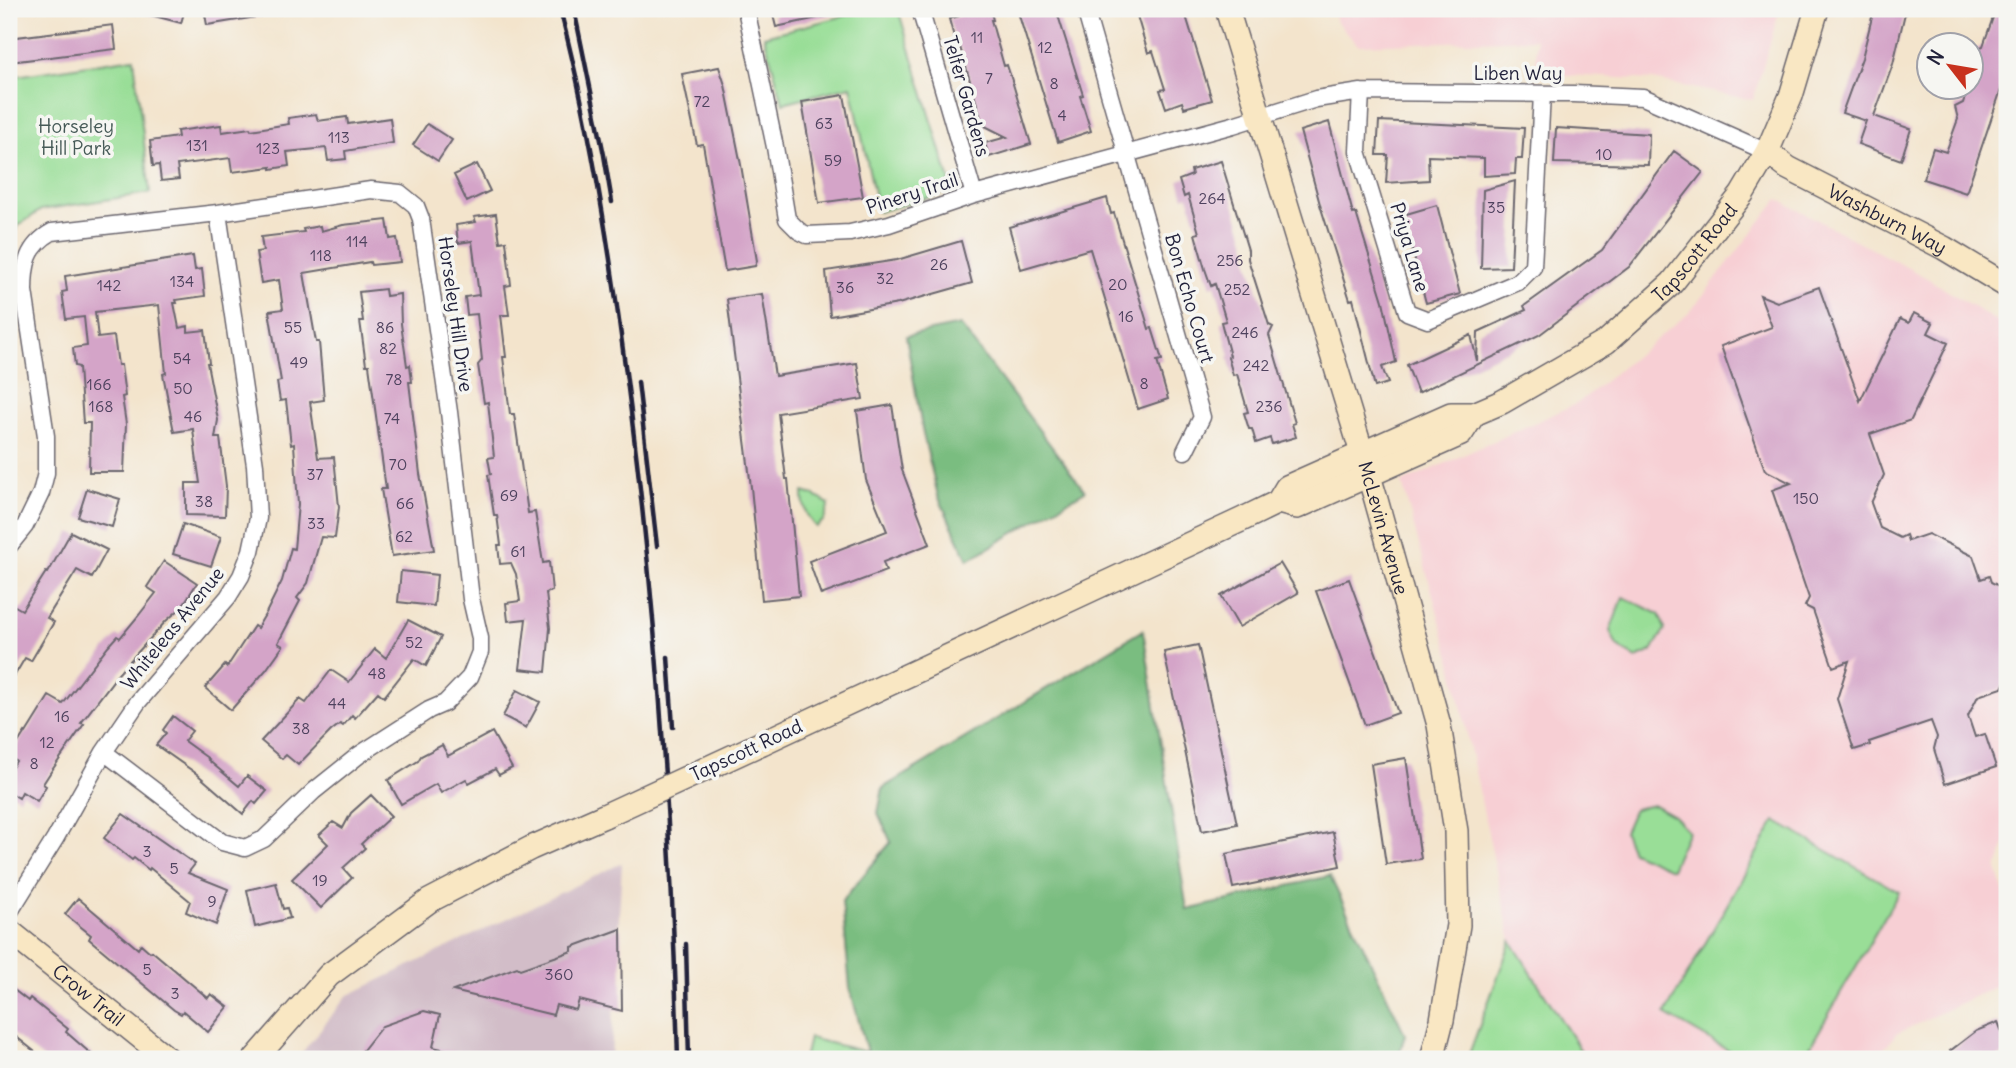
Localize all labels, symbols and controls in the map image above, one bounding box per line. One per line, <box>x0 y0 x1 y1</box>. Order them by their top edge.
house number: 11 <box>971 27 983 47</box>
north arrow <box>1914 32 1984 102</box>
street label: Telfer Gardens <box>938 33 996 159</box>
house number: 12 <box>1037 37 1053 57</box>
text: N <box>1922 45 1949 69</box>
street label: Liben Way <box>1473 61 1563 85</box>
house number: 7 <box>985 68 993 88</box>
house number: 8 <box>1049 73 1059 93</box>
house number: 72 <box>694 91 711 111</box>
house number: 4 <box>1057 105 1067 125</box>
house number: 63 <box>815 113 833 133</box>
park label: Horseley Hill Park <box>38 114 114 160</box>
house number: 113 <box>328 127 350 147</box>
house number: 131 <box>186 135 208 155</box>
house number: 123 <box>256 138 280 158</box>
house number: 10 <box>1596 144 1612 164</box>
house number: 59 <box>824 150 842 170</box>
street label: Pinery Trail <box>863 167 961 219</box>
street label: Washburn Way <box>1824 179 1951 259</box>
house number: 264 <box>1198 188 1226 208</box>
house number: 35 <box>1487 197 1505 217</box>
street label: Tapscott Road <box>1647 199 1742 307</box>
street label: Priya Lane <box>1385 200 1435 294</box>
street label: Bon Echo Court <box>1160 230 1220 366</box>
house number: 114 <box>346 231 368 251</box>
street label: Horseley Hill Drive <box>433 235 479 393</box>
house number: 118 <box>310 245 332 265</box>
house number: 256 <box>1216 250 1244 270</box>
house number: 26 <box>930 254 948 274</box>
house number: 32 <box>876 268 894 288</box>
house number: 134 <box>170 271 194 291</box>
house number: 20 <box>1108 274 1128 294</box>
house number: 142 <box>97 275 121 295</box>
house number: 36 <box>836 277 854 297</box>
house number: 252 <box>1224 279 1251 299</box>
house number: 16 <box>1118 306 1134 326</box>
house number: 55 <box>284 317 302 337</box>
house number: 86 <box>376 317 394 337</box>
house number: 246 <box>1232 322 1259 342</box>
house number: 82 <box>379 338 397 358</box>
house number: 54 <box>173 348 191 368</box>
house number: 49 <box>290 352 308 372</box>
house number: 242 <box>1243 355 1269 375</box>
house number: 78 <box>385 369 403 389</box>
house number: 8 <box>1139 373 1149 393</box>
house number: 166 <box>87 374 111 394</box>
house number: 50 <box>173 378 193 398</box>
house number: 168 <box>89 396 113 416</box>
house number: 236 <box>1255 396 1283 416</box>
house number: 46 <box>184 406 202 426</box>
house number: 74 <box>384 408 400 428</box>
house number: 70 <box>389 454 407 474</box>
street label: McLevin Avenue <box>1353 458 1414 597</box>
house number: 37 <box>307 464 324 484</box>
house number: 69 <box>500 485 518 505</box>
house number: 150 <box>1793 488 1819 508</box>
house number: 38 <box>195 491 213 511</box>
house number: 66 <box>396 493 414 513</box>
house number: 33 <box>307 513 325 533</box>
house number: 62 <box>395 526 413 546</box>
house number: 61 <box>510 541 526 561</box>
street label: Whiteleas Avenue <box>115 562 229 694</box>
house number: 52 <box>405 632 423 652</box>
house number: 48 <box>368 663 386 683</box>
house number: 44 <box>328 693 346 713</box>
house number: 16 <box>54 706 70 726</box>
street label: Tapscott Road <box>686 714 806 786</box>
house number: 38 <box>292 718 310 738</box>
house number: 12 <box>39 732 55 752</box>
house number: 8 <box>29 753 39 773</box>
house number: 3 <box>142 841 152 861</box>
house number: 5 <box>169 858 179 878</box>
house number: 19 <box>312 870 328 890</box>
house number: 9 <box>207 891 217 911</box>
street label: Crow Trail <box>48 959 129 1031</box>
house number: 5 <box>142 959 152 979</box>
house number: 360 <box>545 964 573 984</box>
house number: 3 <box>170 983 180 1003</box>

